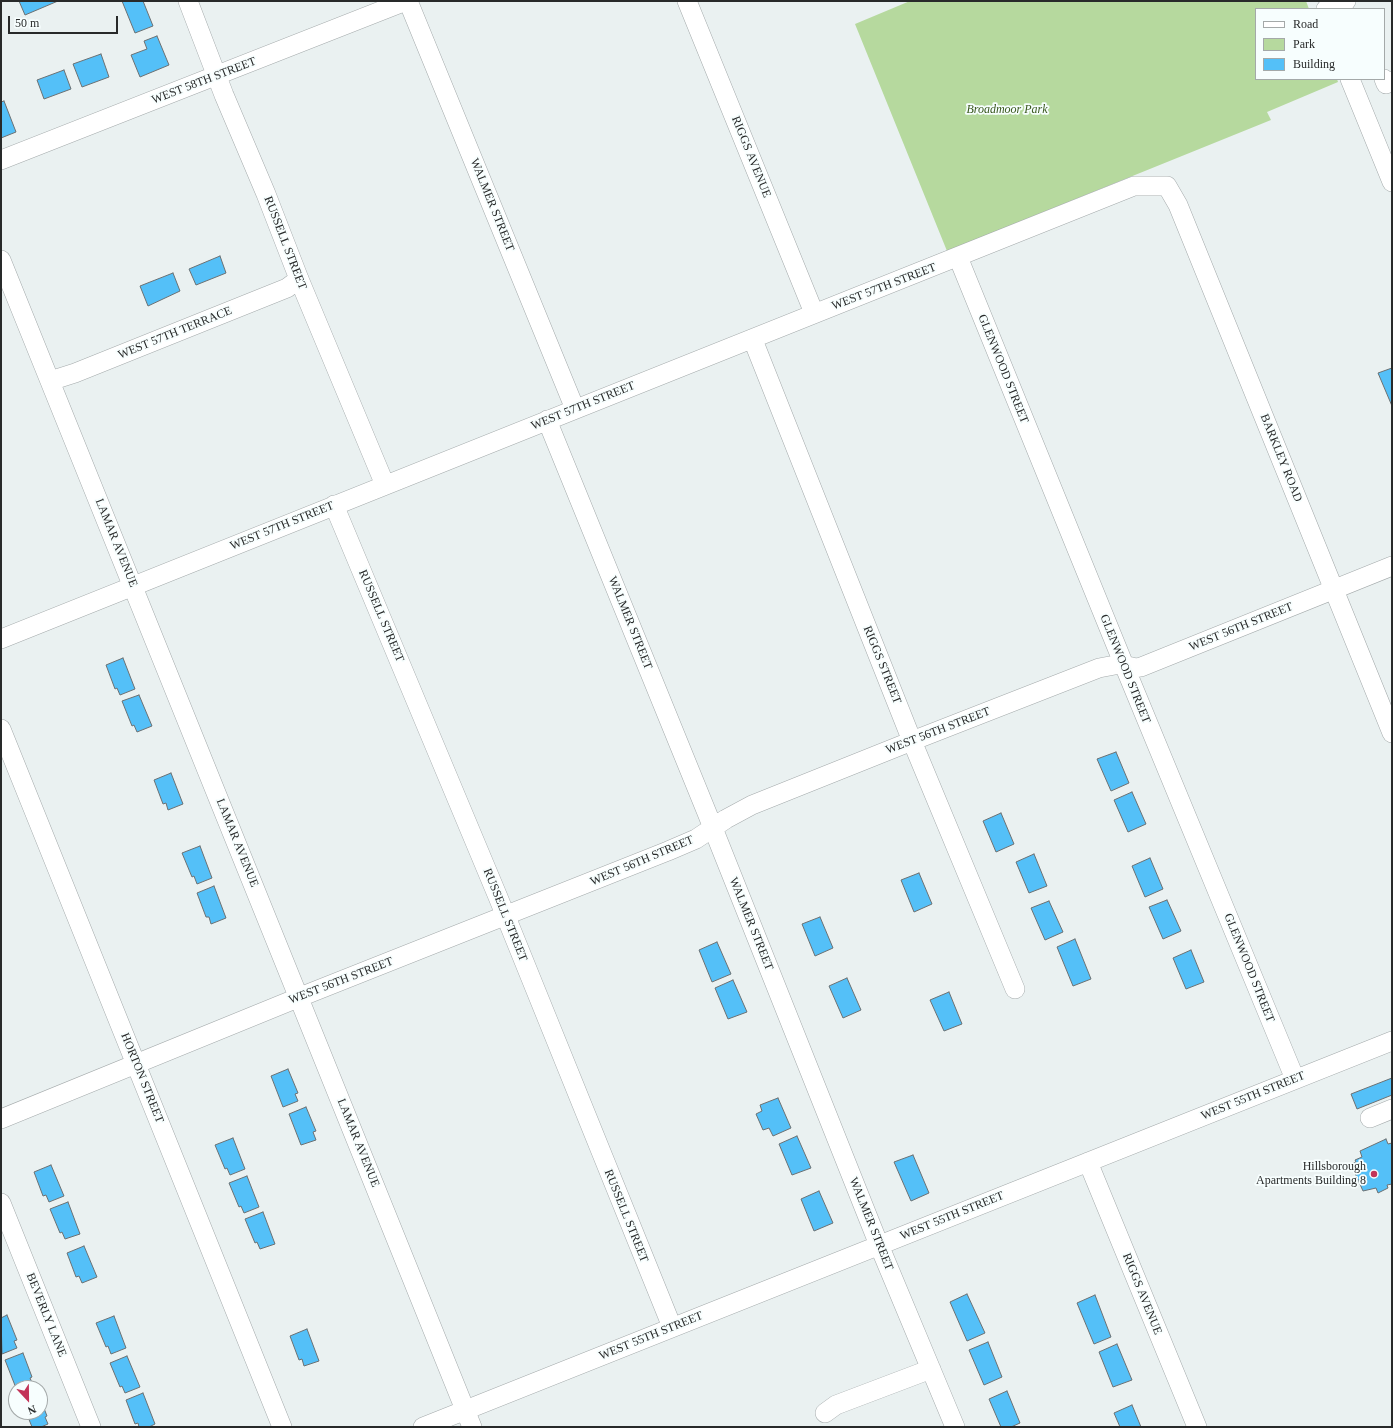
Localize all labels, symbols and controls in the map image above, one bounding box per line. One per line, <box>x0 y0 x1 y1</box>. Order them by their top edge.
scale bar <box>10 8 120 34</box>
legend <box>1255 8 1385 80</box>
text: 50 m <box>15 16 39 30</box>
text: Road <box>1293 17 1318 31</box>
text: Park <box>1293 37 1315 51</box>
street label: WEST 58TH STREET <box>150 54 258 108</box>
text: Building <box>1293 57 1335 71</box>
park label: Broadmoor Park <box>966 103 1048 117</box>
street label: RIGGS AVENUE <box>728 114 774 200</box>
street label: WALMER STREET <box>467 156 517 254</box>
street label: RUSSELL STREET <box>261 194 309 292</box>
street label: WEST 57TH STREET <box>830 260 938 314</box>
street label: WEST 57TH TERRACE <box>116 304 234 362</box>
street label: GLENWOOD STREET <box>975 312 1031 426</box>
street label: WEST 57TH STREET <box>529 379 637 433</box>
street label: BARKLEY ROAD <box>1257 412 1305 504</box>
street label: LAMAR AVENUE <box>92 497 140 589</box>
street label: WEST 57TH STREET <box>228 499 336 553</box>
street label: RUSSELL STREET <box>355 568 407 664</box>
street label: WALMER STREET <box>605 574 655 672</box>
street label: WEST 56TH STREET <box>1187 600 1295 654</box>
street label: GLENWOOD STREET <box>1097 612 1153 726</box>
street label: RIGGS STREET <box>860 624 904 706</box>
street label: WEST 56TH STREET <box>884 704 992 758</box>
street label: LAMAR AVENUE <box>213 797 261 889</box>
street label: WEST 56TH STREET <box>588 833 696 889</box>
street label: RUSSELL STREET <box>480 866 530 964</box>
street label: WALMER STREET <box>726 875 776 973</box>
street label: GLENWOOD STREET <box>1221 911 1277 1025</box>
street label: WEST 56TH STREET <box>287 954 395 1008</box>
street label: HORTON STREET <box>117 1031 167 1125</box>
street label: WEST 55TH STREET <box>1199 1069 1307 1123</box>
street label: LAMAR AVENUE <box>334 1097 382 1189</box>
place label: Hillsborough Apartments Building 8 <box>1256 1160 1366 1188</box>
street label: RUSSELL STREET <box>601 1167 651 1265</box>
marker: Hillsborough Apartments Building 8 <box>1369 1169 1379 1179</box>
street label: WALMER STREET <box>846 1175 896 1273</box>
street label: WEST 55TH STREET <box>898 1189 1006 1243</box>
street label: RIGGS AVENUE <box>1119 1251 1165 1337</box>
street label: BEVERLY LANE <box>23 1271 69 1359</box>
street label: WEST 55TH STREET <box>597 1309 705 1363</box>
north arrow <box>8 1380 48 1420</box>
text: N <box>26 1403 38 1417</box>

